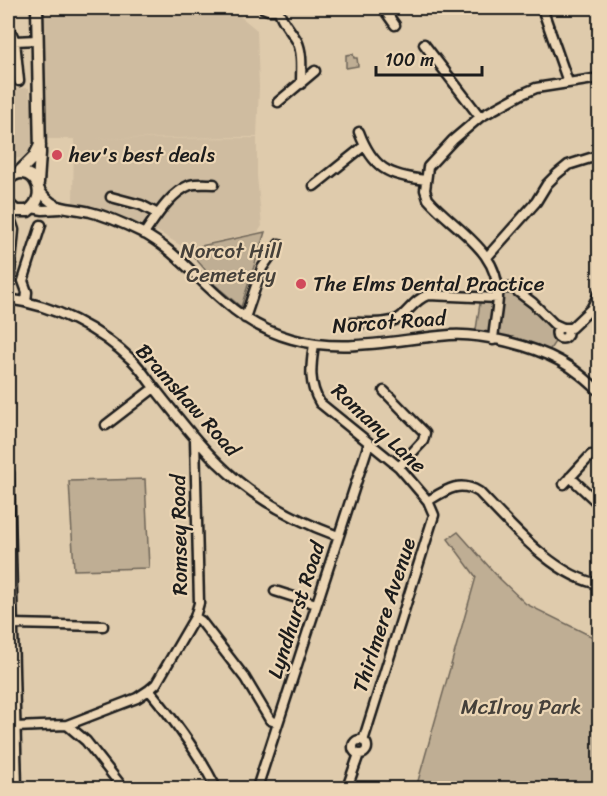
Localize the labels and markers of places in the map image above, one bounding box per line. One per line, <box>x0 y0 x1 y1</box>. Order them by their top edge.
place label: hev's best deals <box>68 136 215 174</box>
marker: hev's best deals <box>50 148 64 162</box>
place label: The Elms Dental Practice <box>313 265 545 303</box>
marker: The Elms Dental Practice <box>294 277 308 291</box>

